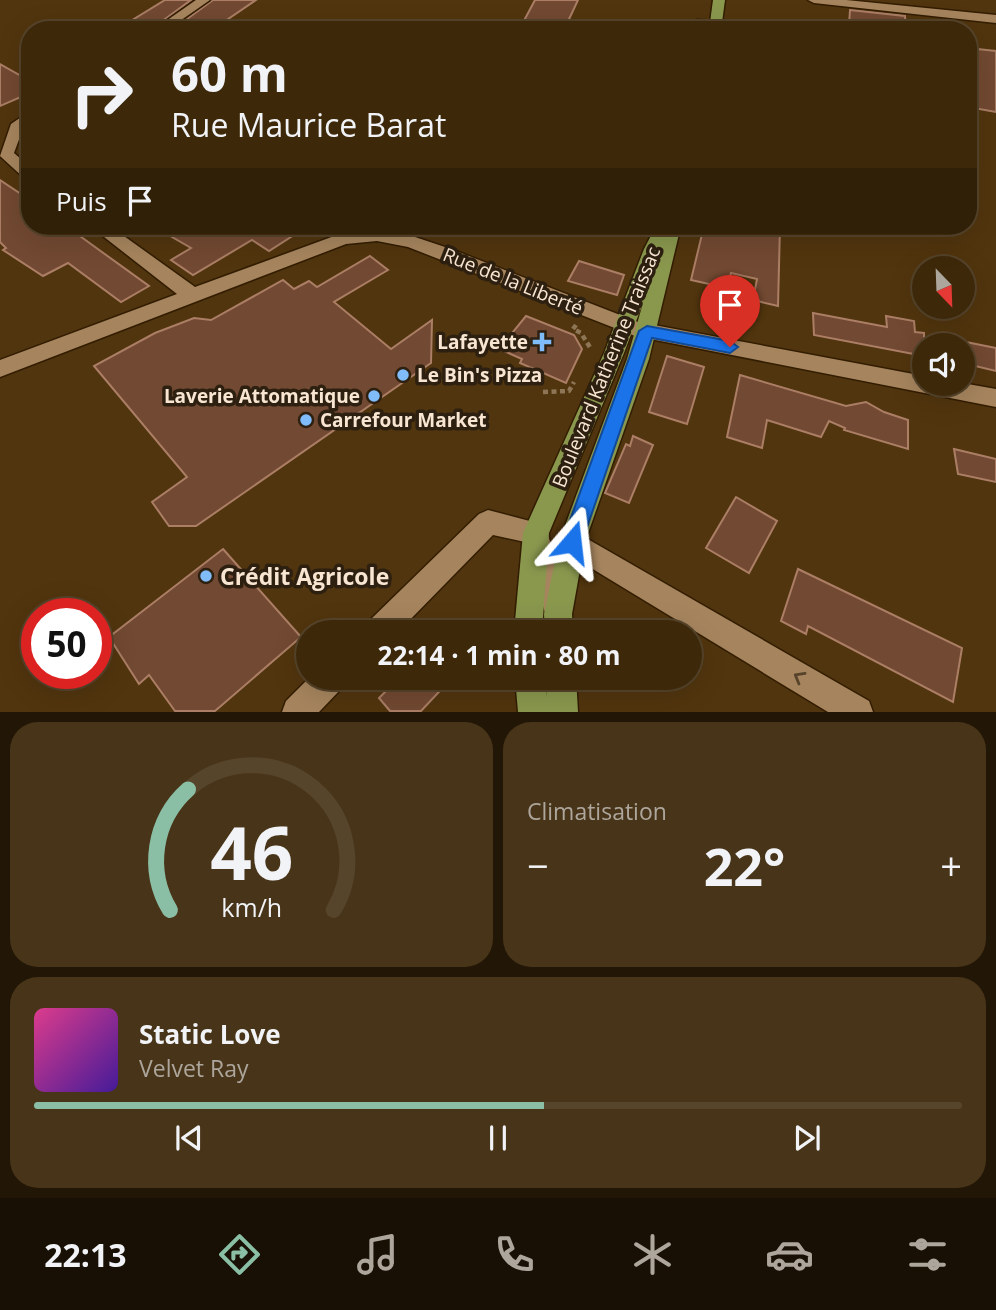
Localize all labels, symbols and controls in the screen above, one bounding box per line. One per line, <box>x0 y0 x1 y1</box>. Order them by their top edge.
text: 60 m <box>171 40 288 106</box>
icon: right <box>56 49 147 140</box>
text: Rue Maurice Barat <box>171 103 446 146</box>
icon: arrive <box>121 182 159 220</box>
text: Puis <box>56 183 107 219</box>
street label: Rue de la Liberté <box>439 241 587 321</box>
street label: Boulevard Katherine Traissac <box>546 243 666 491</box>
north arrow <box>912 256 975 318</box>
map controls <box>912 256 975 396</box>
pin <box>700 275 760 347</box>
icon: arrive <box>711 286 749 324</box>
place label: Lafayette <box>437 329 528 355</box>
button: sound <box>912 333 975 396</box>
marker: Lafayette <box>534 334 550 350</box>
place label: Le Bin's Pizza <box>417 362 542 388</box>
marker: Le Bin's Pizza <box>395 367 411 383</box>
place label: Laverie Attomatique <box>164 383 360 409</box>
marker: Laverie Attomatique <box>366 388 382 404</box>
place label: Carrefour Market <box>320 407 487 433</box>
marker: Carrefour Market <box>298 412 314 428</box>
position arrow <box>535 505 609 579</box>
place label: Crédit Agricole <box>220 560 389 592</box>
marker: Crédit Agricole <box>198 568 214 584</box>
speed limit sign: 50 <box>21 598 112 689</box>
text: 22:14 · 1 min · 80 m <box>378 637 620 673</box>
one-way arrow <box>794 672 807 685</box>
text: Climatisation <box>527 795 667 827</box>
text: 46 <box>210 803 293 902</box>
text: 22° <box>704 830 785 901</box>
text: − <box>527 839 549 891</box>
text: + <box>940 839 962 891</box>
text: km/h <box>221 890 282 924</box>
text: Static Love <box>139 1016 281 1052</box>
text: Velvet Ray <box>139 1052 249 1084</box>
icon: previous <box>170 1119 208 1157</box>
icon: pause <box>479 1119 517 1157</box>
icon: next <box>788 1119 826 1157</box>
icon: directions <box>215 1230 264 1279</box>
icon: music <box>353 1230 402 1279</box>
icon: phone <box>490 1230 539 1279</box>
icon: climate <box>628 1230 677 1279</box>
icon: car <box>765 1230 814 1279</box>
icon: filters <box>903 1230 952 1279</box>
text: 22:13 <box>44 1233 127 1276</box>

